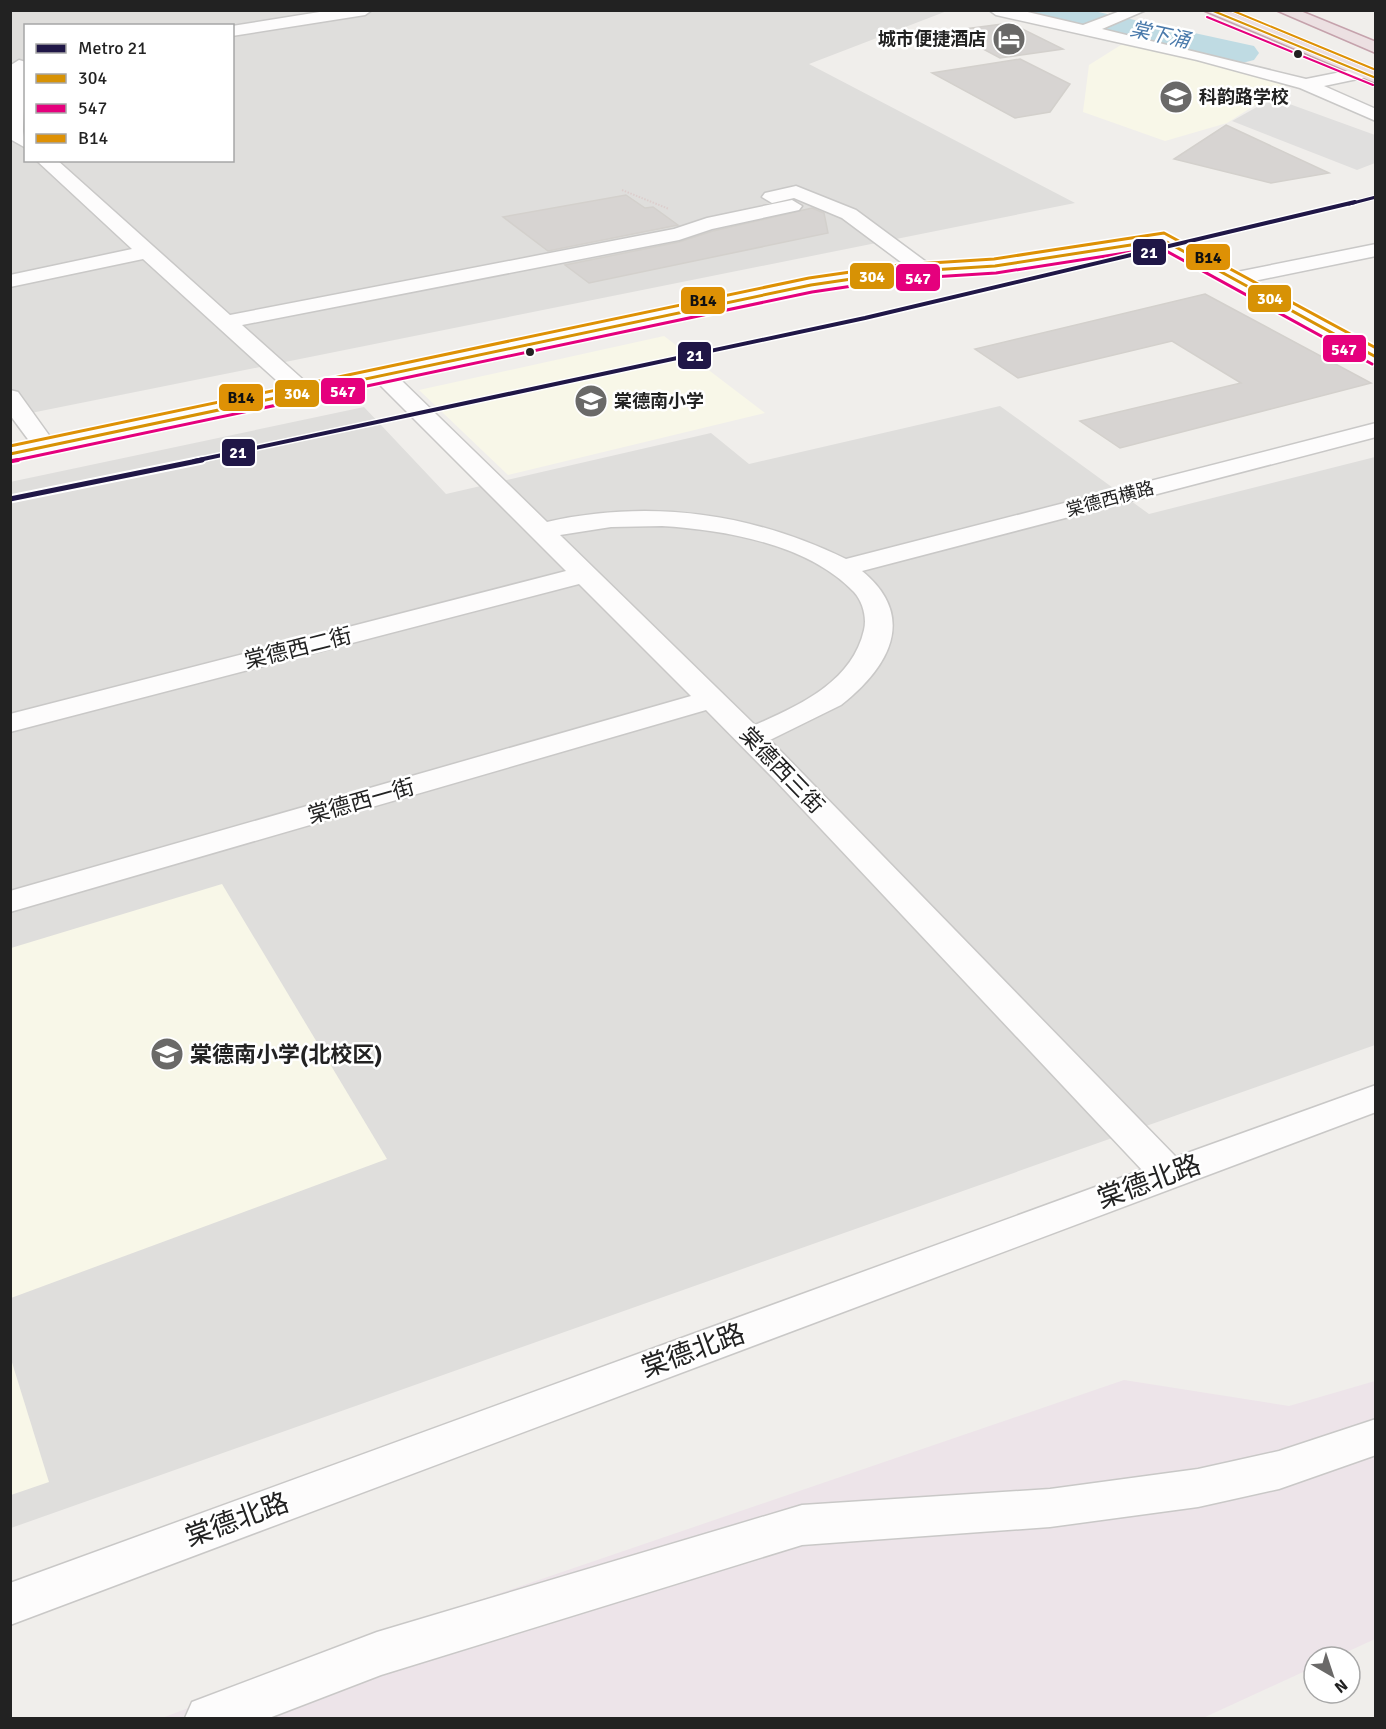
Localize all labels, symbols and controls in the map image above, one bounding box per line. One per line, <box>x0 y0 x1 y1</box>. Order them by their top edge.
water label: 棠下涌 <box>1128 17 1194 54</box>
hotel icon: 城市便捷酒店 <box>991 21 1027 57</box>
legend <box>24 24 234 162</box>
place label: 城市便捷酒店 <box>878 28 986 50</box>
text: Metro 21 <box>78 37 147 59</box>
unlabelled marker <box>1292 48 1304 60</box>
text: 304 <box>78 67 107 89</box>
school or university icon: 科韵路学校 <box>1158 79 1194 115</box>
place label: 科韵路学校 <box>1199 86 1289 108</box>
text: 547 <box>78 97 107 119</box>
text: B14 <box>78 127 109 149</box>
line badge: 21 <box>1132 238 1167 266</box>
text: 21 <box>1140 243 1158 263</box>
line badge: B14 <box>1185 243 1231 271</box>
text: B14 <box>1194 248 1222 268</box>
line badge: 304 <box>849 262 895 290</box>
line badge: 547 <box>895 263 941 292</box>
text: 304 <box>859 267 885 287</box>
text: 547 <box>905 269 931 289</box>
line badge: 304 <box>1247 284 1292 313</box>
line badge: B14 <box>680 286 726 315</box>
text: 304 <box>1257 289 1283 309</box>
text: B14 <box>689 291 717 311</box>
line badge: 547 <box>1322 334 1367 363</box>
text: 547 <box>1331 340 1357 360</box>
line badge: 21 <box>677 341 712 370</box>
unlabelled marker <box>524 346 536 358</box>
text: 21 <box>686 346 704 366</box>
line badge: 547 <box>320 377 366 405</box>
line badge: 304 <box>274 379 320 408</box>
text: 547 <box>330 382 356 402</box>
line badge: B14 <box>218 383 264 412</box>
school or university icon: 棠德南小学 <box>573 383 609 419</box>
text: 304 <box>284 384 310 404</box>
text: B14 <box>227 388 255 408</box>
place label: 棠德南小学 <box>614 390 704 412</box>
line badge: 21 <box>221 438 256 467</box>
text: 21 <box>229 443 247 463</box>
street label: 棠德西横路 <box>1064 477 1156 521</box>
street label: 棠德西二街 <box>241 622 355 674</box>
street label: 棠德西三街 <box>734 721 830 819</box>
street label: 棠德西一街 <box>304 773 418 829</box>
school or university icon: 棠德南小学(北校区) <box>149 1036 185 1072</box>
place label: 棠德南小学(北校区) <box>190 1041 383 1068</box>
street label: 棠德北路 <box>1093 1148 1205 1216</box>
street label: 棠德北路 <box>637 1317 749 1385</box>
street label: 棠德北路 <box>181 1486 293 1554</box>
north arrow <box>1302 1645 1362 1705</box>
text: N <box>1330 1675 1351 1697</box>

